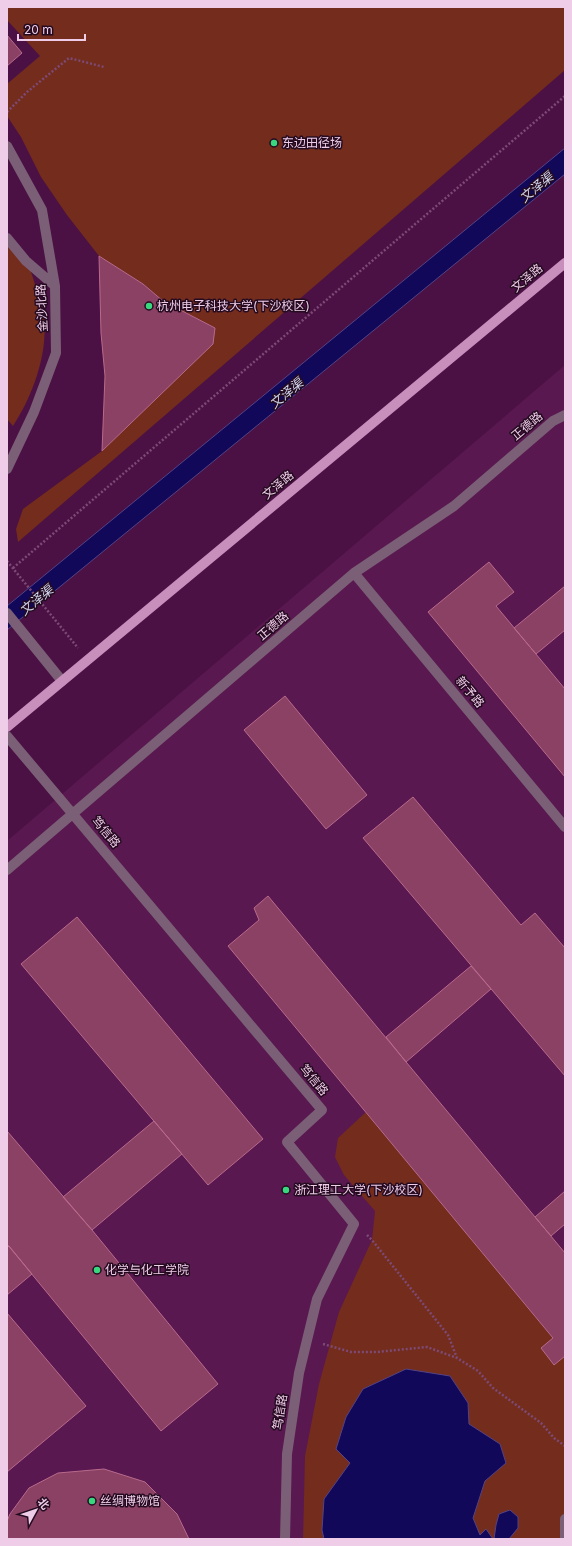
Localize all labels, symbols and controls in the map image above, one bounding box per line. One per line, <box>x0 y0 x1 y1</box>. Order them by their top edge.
scale bar <box>18 16 85 42</box>
text: 20 m <box>24 22 53 37</box>
place label: 东边田径场 <box>282 135 342 150</box>
marker: 东边田径场 <box>269 138 279 148</box>
water label: 文泽渠 <box>516 167 558 206</box>
street label: 文泽路 <box>508 260 545 295</box>
street label: 金沙北路 <box>33 284 50 332</box>
place label: 杭州电子科技大学(下沙校区) <box>157 298 310 313</box>
marker: 杭州电子科技大学(下沙校区) <box>144 301 154 311</box>
water label: 文泽渠 <box>266 373 308 412</box>
street label: 正德路 <box>508 408 545 443</box>
street label: 文泽路 <box>259 467 296 502</box>
water label: 文泽渠 <box>16 580 58 619</box>
street label: 正德路 <box>254 608 291 643</box>
street label: 新予路 <box>453 673 488 710</box>
street label: 笃信路 <box>89 813 124 850</box>
street label: 笃信路 <box>297 1061 332 1098</box>
place label: 浙江理工大学(下沙校区) <box>294 1182 423 1197</box>
marker: 浙江理工大学(下沙校区) <box>281 1185 291 1195</box>
place label: 化学与化工学院 <box>105 1262 189 1277</box>
marker: 化学与化工学院 <box>92 1265 102 1275</box>
street label: 笃信路 <box>269 1393 290 1431</box>
north arrow <box>16 1490 56 1530</box>
place label: 丝绸博物馆 <box>100 1493 160 1508</box>
text: 北 <box>35 1495 53 1512</box>
marker: 丝绸博物馆 <box>87 1496 97 1506</box>

